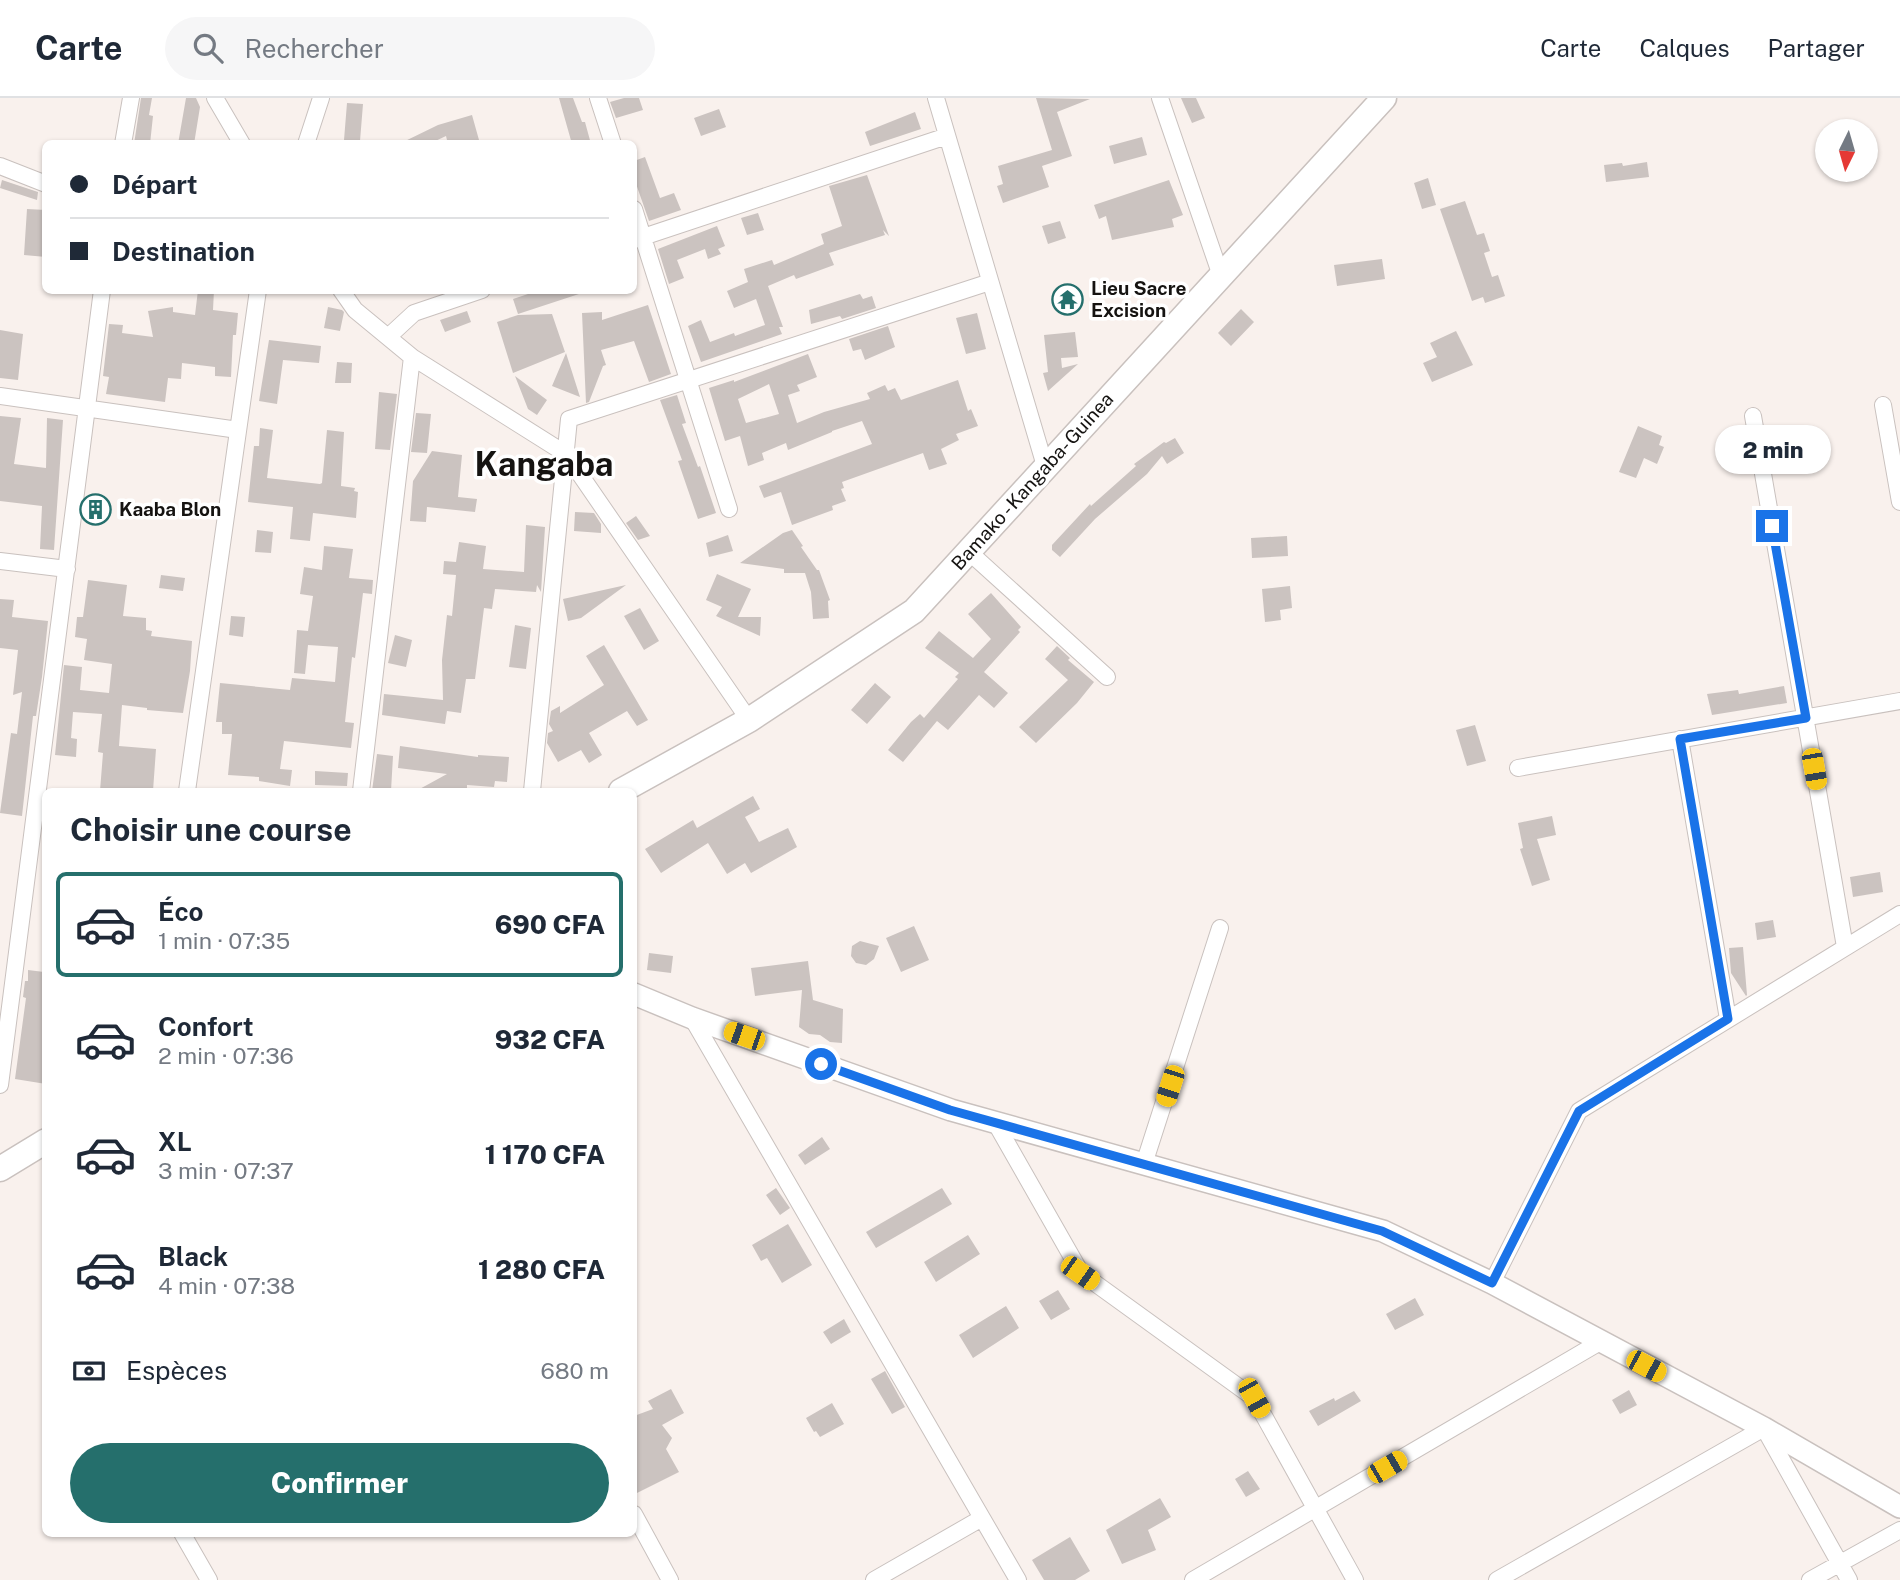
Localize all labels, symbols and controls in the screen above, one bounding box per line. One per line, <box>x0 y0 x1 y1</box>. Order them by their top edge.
search box <box>165 17 655 80</box>
text: Carte <box>35 29 123 67</box>
icon: search <box>189 29 227 67</box>
text: Rechercher <box>245 33 384 64</box>
text: Carte <box>1540 34 1601 62</box>
text: Calques <box>1639 34 1730 62</box>
text: Partager <box>1768 34 1865 62</box>
north arrow <box>1815 119 1878 182</box>
map controls <box>1815 119 1878 182</box>
text: Départ <box>112 169 198 200</box>
text: Destination <box>112 236 255 267</box>
place label: Lieu Sacre Excision <box>1091 277 1186 321</box>
temple icon: Lieu Sacre Excision <box>1051 282 1085 316</box>
street label: Bamako - Kangaba- Guinea <box>947 388 1117 574</box>
callout: 2 min <box>1714 424 1830 474</box>
text: 2 min <box>1742 436 1804 463</box>
district label: Kangaba <box>474 445 614 483</box>
building icon: Kaaba Blon <box>79 492 113 526</box>
place label: Kaaba Blon <box>119 498 221 520</box>
route end <box>1756 510 1788 542</box>
car <box>1801 746 1828 792</box>
text: Choisir une course <box>70 811 352 848</box>
icon: car <box>74 893 137 956</box>
text: Éco <box>158 896 204 927</box>
text: 690 CFA <box>495 909 605 940</box>
text: 1 min · 07:35 <box>158 927 290 954</box>
icon: car <box>74 1008 137 1071</box>
text: Confort <box>158 1011 254 1042</box>
car <box>721 1019 768 1053</box>
text: 932 CFA <box>495 1024 605 1055</box>
text: 2 min · 07:36 <box>158 1042 294 1069</box>
route start <box>805 1048 837 1080</box>
car <box>1154 1063 1187 1109</box>
icon: car <box>74 1123 137 1186</box>
text: XL <box>158 1126 192 1157</box>
text: 1 170 CFA <box>485 1139 605 1170</box>
text: 3 min · 07:37 <box>158 1157 294 1184</box>
icon: car <box>74 1238 137 1301</box>
text: Black <box>158 1241 228 1272</box>
car <box>1057 1252 1104 1294</box>
text: 1 280 CFA <box>478 1254 605 1285</box>
text: 4 min · 07:38 <box>158 1272 295 1299</box>
car <box>1623 1347 1670 1385</box>
icon: cash <box>70 1352 108 1390</box>
text: Espèces <box>126 1355 227 1386</box>
text: 680 m <box>541 1357 609 1384</box>
car <box>1235 1375 1274 1421</box>
button: Confirmer <box>70 1443 609 1523</box>
car <box>1364 1447 1411 1487</box>

